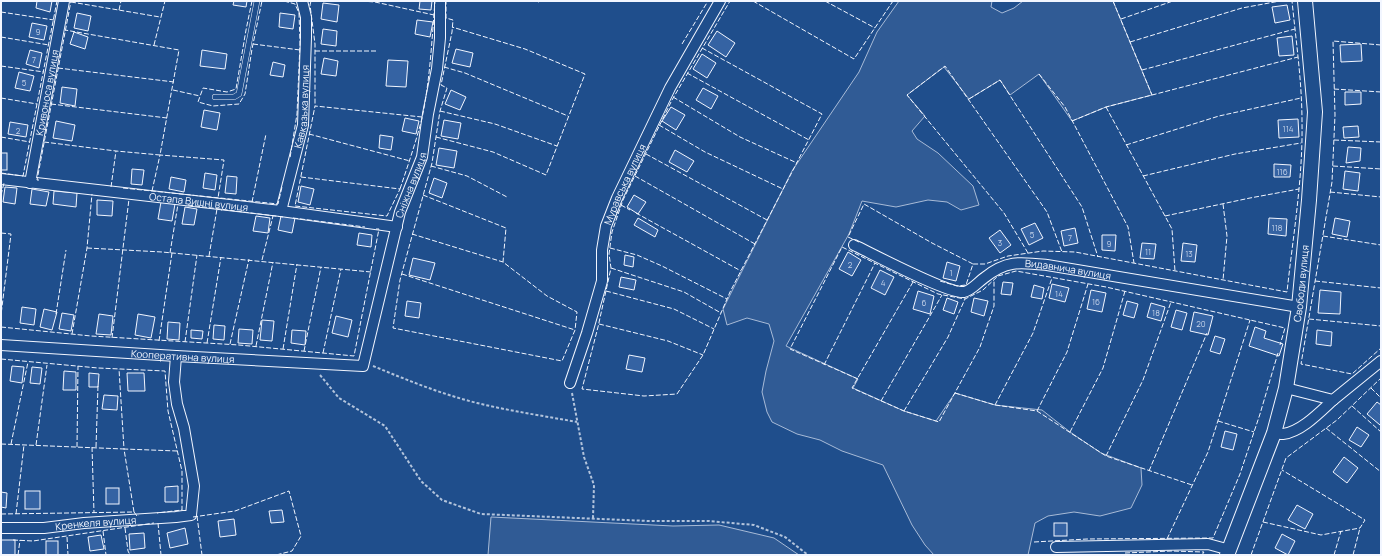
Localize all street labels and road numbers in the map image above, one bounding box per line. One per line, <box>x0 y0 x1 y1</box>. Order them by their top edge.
street label: Кривоноса вулиця <box>32 48 62 137</box>
street label: Кавказька вулиця <box>290 65 312 150</box>
street label: Муравська вулиця <box>600 141 649 227</box>
street label: Сніжна вулиця <box>392 152 430 219</box>
street label: Остапа Вишні вулиця <box>148 189 249 214</box>
street label: Свободи вулиця <box>1290 244 1312 323</box>
street label: Видавнича вулиця <box>1025 256 1112 283</box>
street label: Кооперативна вулиця <box>130 346 235 366</box>
street label: Кренкеля вулиця <box>54 513 137 534</box>

